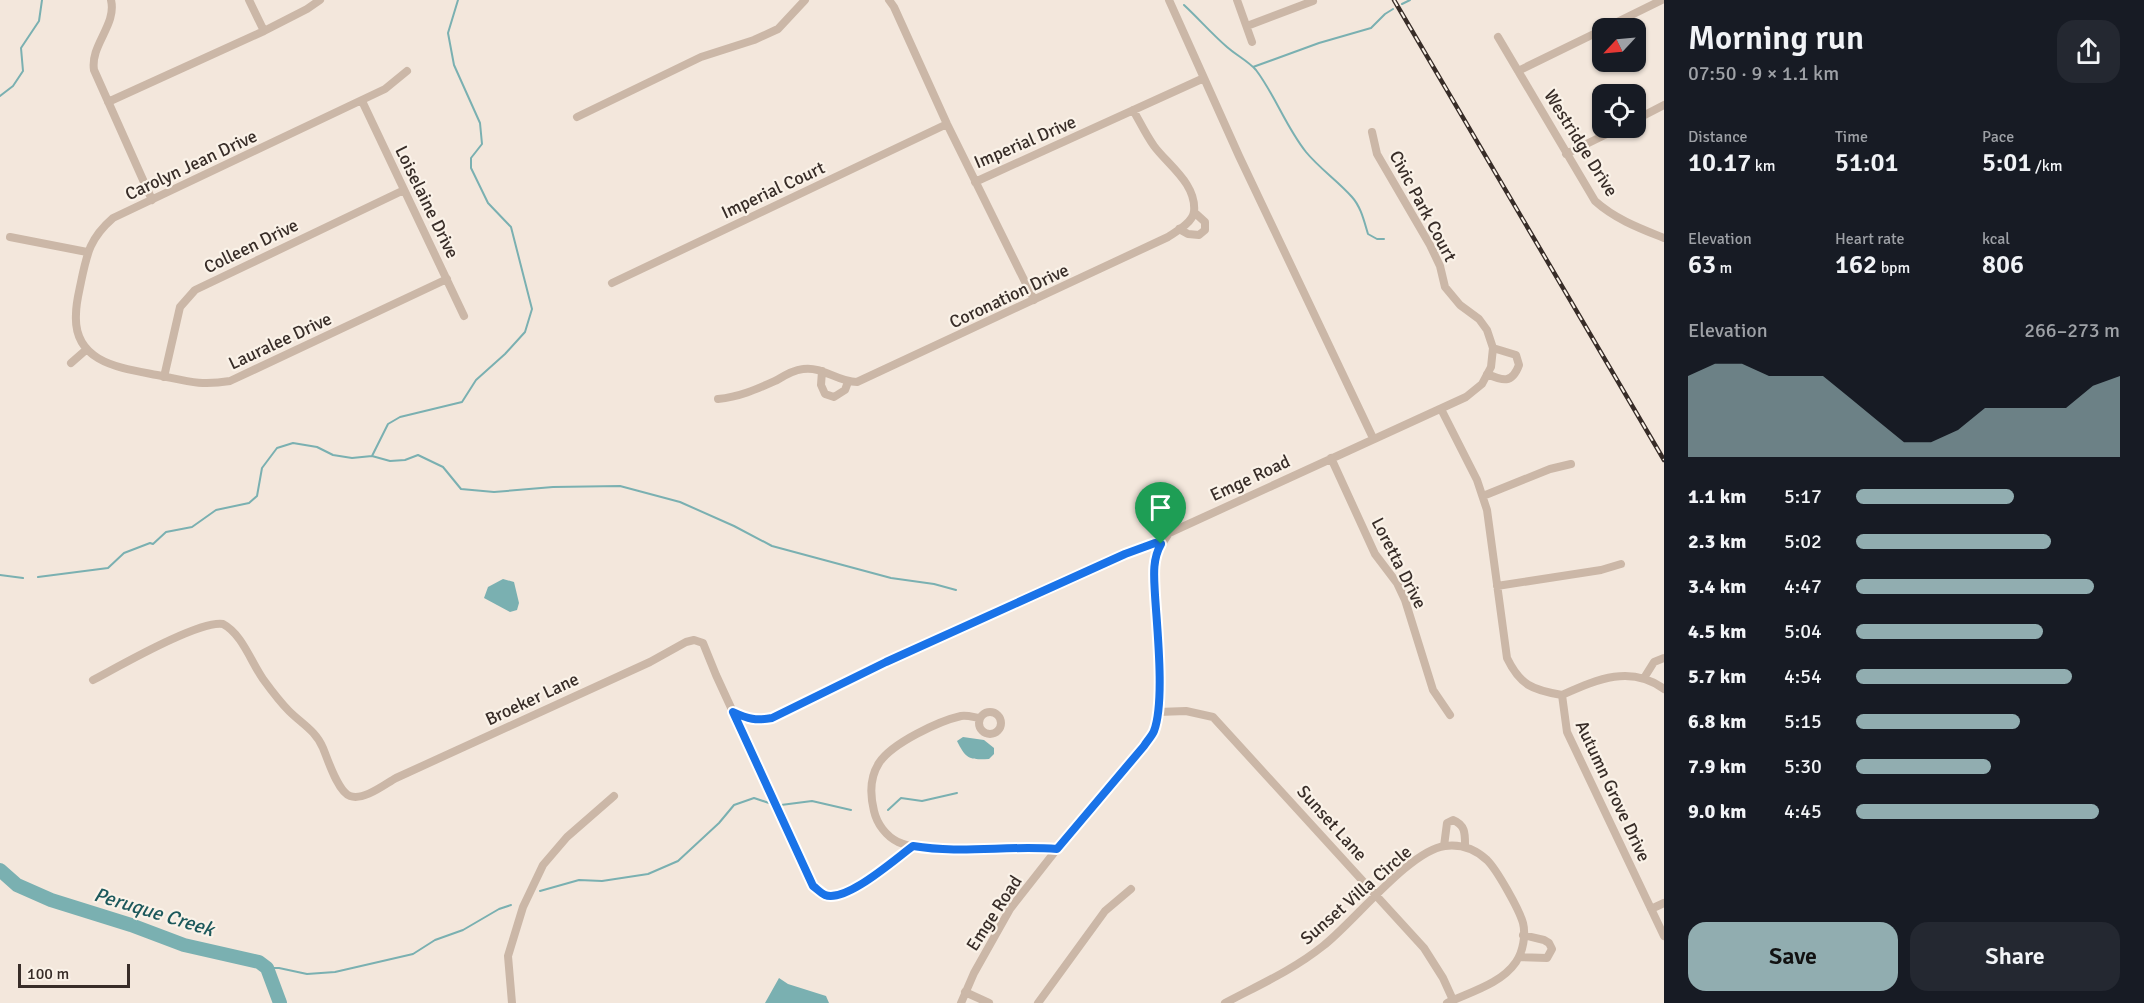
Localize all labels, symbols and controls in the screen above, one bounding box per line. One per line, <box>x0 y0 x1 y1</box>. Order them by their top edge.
north arrow <box>1592 18 1646 72</box>
map controls <box>1592 18 1646 138</box>
text: Morning run <box>1688 18 1864 59</box>
button: share <box>2057 20 2120 83</box>
text: 07:50 · 9 × 1.1 km <box>1688 61 1839 86</box>
button: locate <box>1592 84 1646 138</box>
street label: Westridge Drive <box>1539 85 1623 201</box>
street label: Imperial Drive <box>971 111 1079 173</box>
street label: Carolyn Jean Drive <box>122 125 260 205</box>
text: Distance <box>1688 127 1748 147</box>
text: Time <box>1835 127 1868 147</box>
text: Pace <box>1982 127 2014 147</box>
street label: Loiselaine Drive <box>390 142 464 262</box>
street label: Civic Park Court <box>1384 147 1462 265</box>
text: 10.17 <box>1688 147 1751 179</box>
text: 51:01 <box>1835 147 1899 179</box>
text: 5:01 <box>1982 147 2031 179</box>
street label: Imperial Court <box>718 156 828 224</box>
text: km <box>1751 156 1776 176</box>
text: /km <box>2031 156 2063 176</box>
street label: Colleen Drive <box>200 214 302 278</box>
text: Elevation <box>1688 229 1752 249</box>
text: Heart rate <box>1835 229 1904 249</box>
text: kcal <box>1982 229 2010 249</box>
text: 63 <box>1688 249 1716 281</box>
text: 162 <box>1835 249 1877 281</box>
text: 806 <box>1982 249 2024 281</box>
text: m <box>1716 258 1732 278</box>
text: bpm <box>1877 258 1910 278</box>
street label: Coronation Drive <box>946 259 1072 333</box>
street label: Lauralee Drive <box>225 308 335 374</box>
text: Elevation <box>1688 318 1768 343</box>
text: 266–273 m <box>2024 318 2120 343</box>
street label: Emge Road <box>1207 450 1293 506</box>
pin <box>1135 482 1186 544</box>
text: 1.1 km <box>1688 484 1746 509</box>
text: 5:17 <box>1784 484 1822 509</box>
icon: arrive <box>1144 491 1177 524</box>
street label: Loretta Drive <box>1367 514 1431 612</box>
text: 2.3 km <box>1688 529 1746 554</box>
text: 5:02 <box>1784 529 1822 554</box>
text: 3.4 km <box>1688 574 1746 599</box>
text: 4:47 <box>1784 574 1822 599</box>
text: 4.5 km <box>1688 619 1746 644</box>
text: 5:04 <box>1784 619 1822 644</box>
text: 5.7 km <box>1688 664 1746 689</box>
text: 4:54 <box>1784 664 1822 689</box>
street label: Broeker Lane <box>482 668 582 730</box>
text: 6.8 km <box>1688 709 1746 734</box>
text: 5:15 <box>1784 709 1822 734</box>
street label: Autumn Grove Drive <box>1571 717 1655 865</box>
text: 7.9 km <box>1688 754 1746 779</box>
text: 5:30 <box>1784 754 1822 779</box>
street label: Sunset Lane <box>1292 781 1372 865</box>
text: 9.0 km <box>1688 799 1746 824</box>
text: 4:45 <box>1784 799 1822 824</box>
street label: Sunset Villa Circle <box>1296 841 1416 949</box>
street label: Emge Road <box>961 871 1027 955</box>
water label: Peruque Creek <box>91 882 219 943</box>
button: Save <box>1688 922 1898 991</box>
button: Share <box>1910 922 2120 991</box>
scale bar <box>18 961 130 988</box>
text: 100 m <box>27 964 69 984</box>

